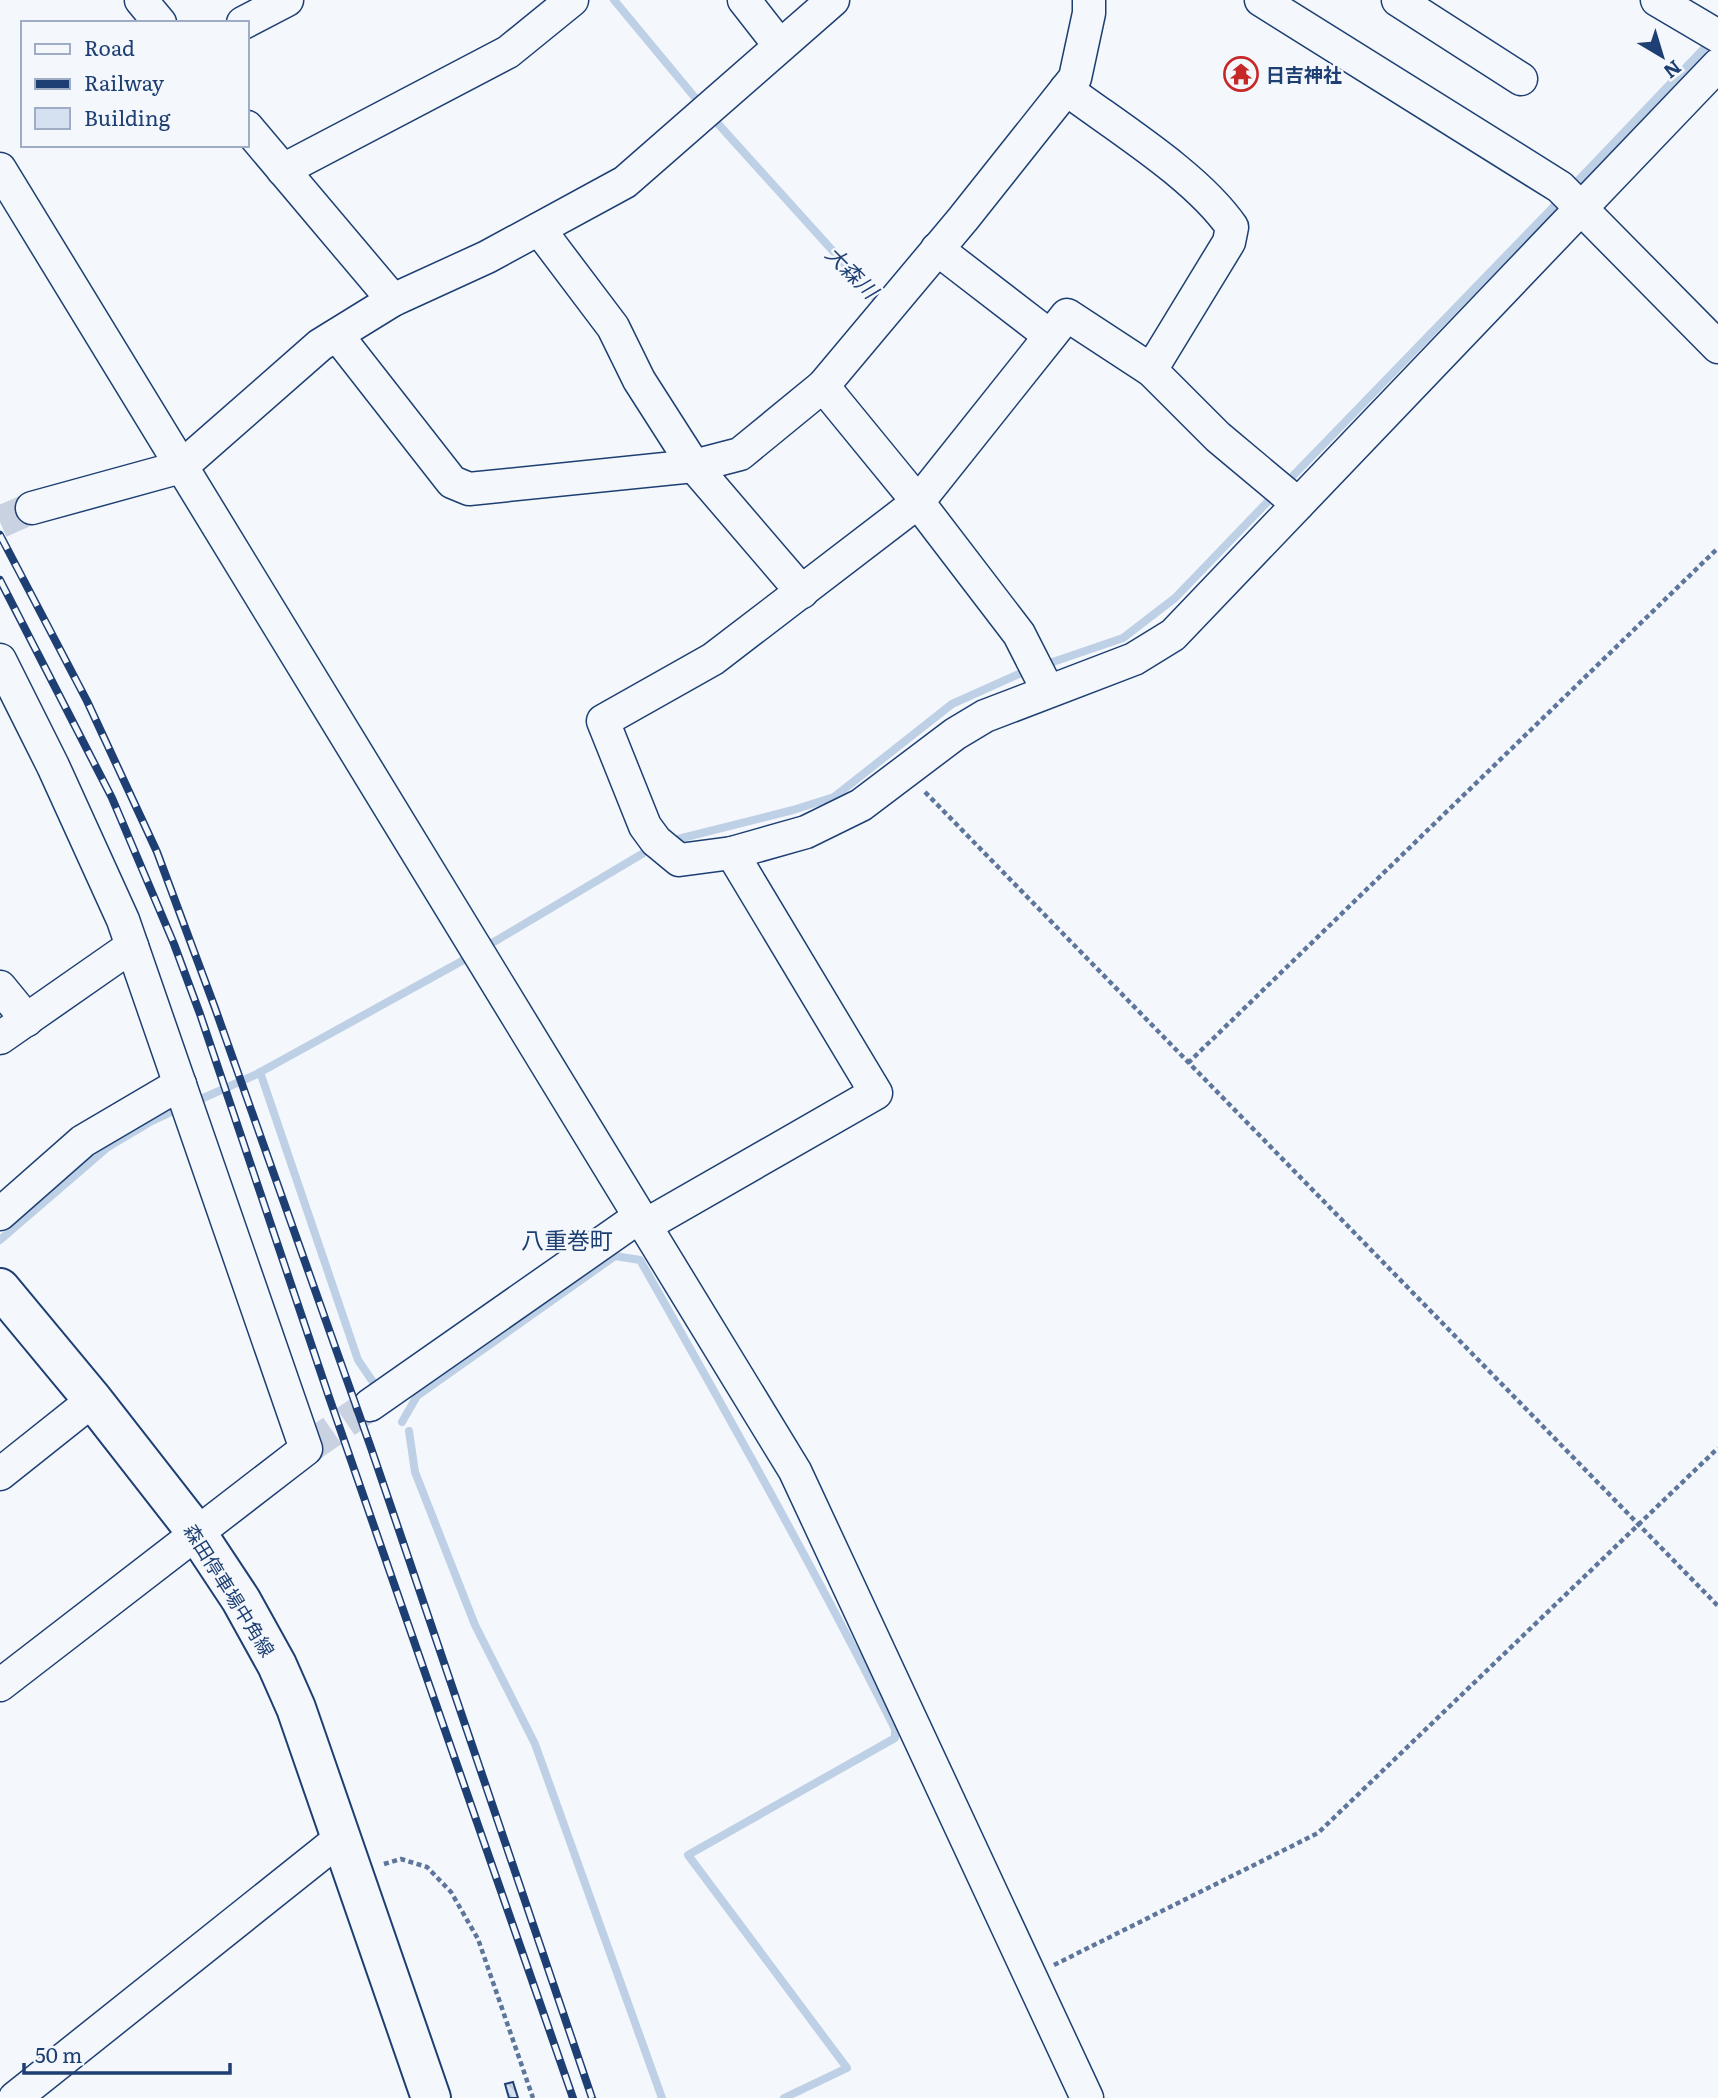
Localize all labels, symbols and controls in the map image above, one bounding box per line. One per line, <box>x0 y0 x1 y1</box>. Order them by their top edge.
legend <box>21 21 248 147</box>
north arrow <box>1627 21 1697 91</box>
text: Road <box>84 31 135 62</box>
text: N <box>1658 54 1688 86</box>
temple icon: 日吉神社 <box>1222 55 1260 93</box>
place label: 日吉神社 <box>1266 60 1342 88</box>
text: Railway <box>84 66 165 97</box>
text: Building <box>84 101 171 132</box>
water label: 大森川 <box>820 238 888 306</box>
district label: 八重巻町 <box>521 1222 613 1256</box>
street label: 森田停車場中角線 <box>178 1518 282 1662</box>
scale bar <box>24 2032 231 2076</box>
text: 50 m <box>35 2038 82 2069</box>

